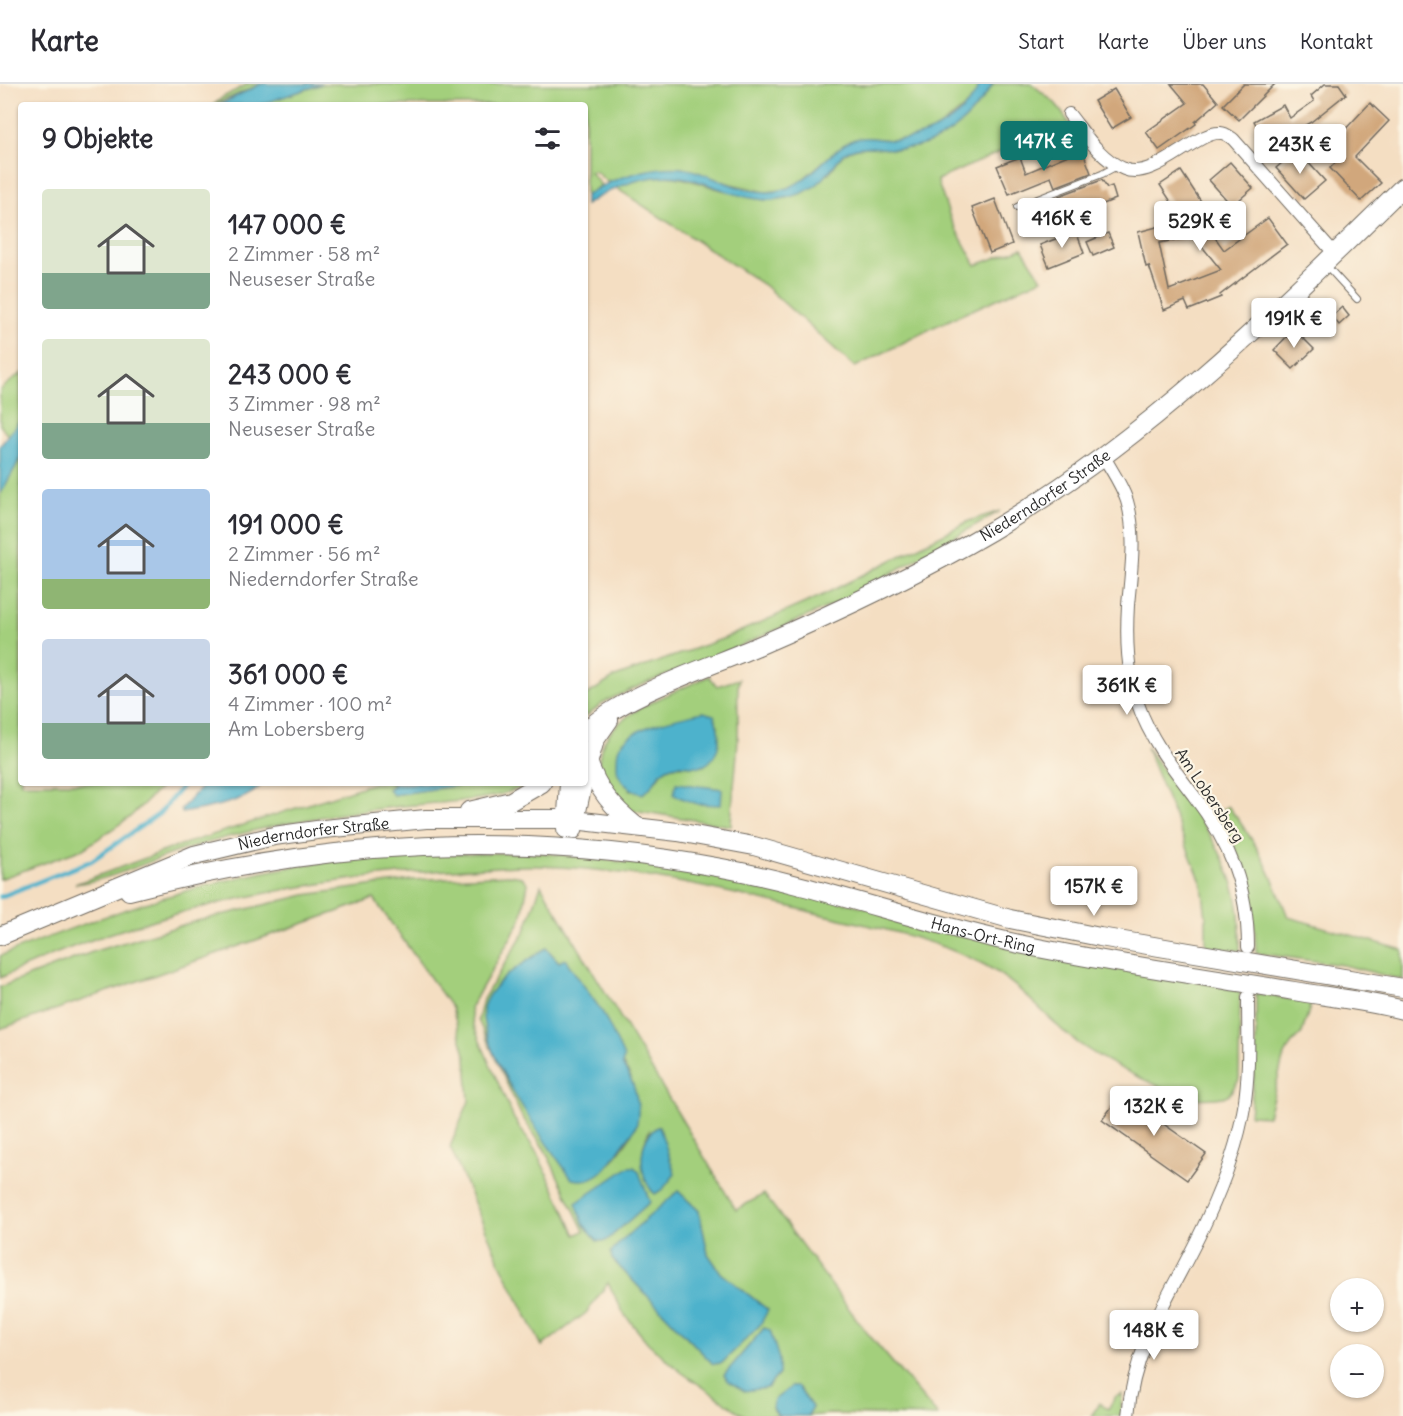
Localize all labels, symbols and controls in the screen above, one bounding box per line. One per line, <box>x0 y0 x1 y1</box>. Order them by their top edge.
text: Karte <box>30 23 99 59</box>
text: Start <box>1018 28 1064 55</box>
text: Karte <box>1097 28 1149 55</box>
text: Über uns <box>1182 28 1267 55</box>
text: Kontakt <box>1300 28 1373 55</box>
pin: 147K € <box>995 121 1093 172</box>
text: 9 Objekte <box>42 122 153 155</box>
icon: filters <box>531 122 564 155</box>
pin: 243K € <box>1251 124 1349 175</box>
text: 147K € <box>1014 128 1074 153</box>
text: 243K € <box>1268 131 1332 156</box>
pin: 416K € <box>1013 198 1111 249</box>
pin: 529K € <box>1151 201 1249 252</box>
text: 416K € <box>1032 205 1092 230</box>
text: 147 000 € <box>228 208 346 241</box>
text: 529K € <box>1168 208 1232 233</box>
icon: home <box>90 213 162 285</box>
text: 2 Zimmer · 58 m² <box>228 241 380 266</box>
text: Neuseser Straße <box>228 266 375 291</box>
pin: 191K € <box>1245 298 1343 349</box>
text: 191K € <box>1265 305 1323 330</box>
text: 243 000 € <box>228 358 352 391</box>
icon: home <box>90 363 162 435</box>
text: 3 Zimmer · 98 m² <box>228 391 381 416</box>
text: Neuseser Straße <box>228 416 375 441</box>
street label: Niederndorfer Straße <box>976 445 1114 545</box>
text: 191 000 € <box>228 508 344 541</box>
icon: home <box>90 513 162 585</box>
text: 2 Zimmer · 56 m² <box>228 541 380 566</box>
text: Niederndorfer Straße <box>228 566 419 591</box>
text: 361 000 € <box>228 658 349 691</box>
icon: home <box>90 663 162 735</box>
pin: 361K € <box>1078 665 1176 716</box>
text: 361K € <box>1097 672 1157 697</box>
text: 4 Zimmer · 100 m² <box>228 691 392 716</box>
text: Am Lobersberg <box>228 716 365 741</box>
street label: Am Lobersberg <box>1171 744 1249 846</box>
street label: Niederndorfer Straße <box>236 813 390 854</box>
pin: 157K € <box>1045 866 1143 917</box>
text: 157K € <box>1064 873 1124 898</box>
street label: Hans-Ort-Ring <box>929 913 1037 957</box>
pin: 132K € <box>1105 1086 1203 1137</box>
text: 132K € <box>1124 1093 1184 1118</box>
map controls <box>1330 1278 1384 1398</box>
button: + <box>1330 1278 1384 1332</box>
pin: 148K € <box>1105 1310 1203 1361</box>
text: 148K € <box>1124 1317 1185 1342</box>
button: − <box>1330 1344 1384 1398</box>

